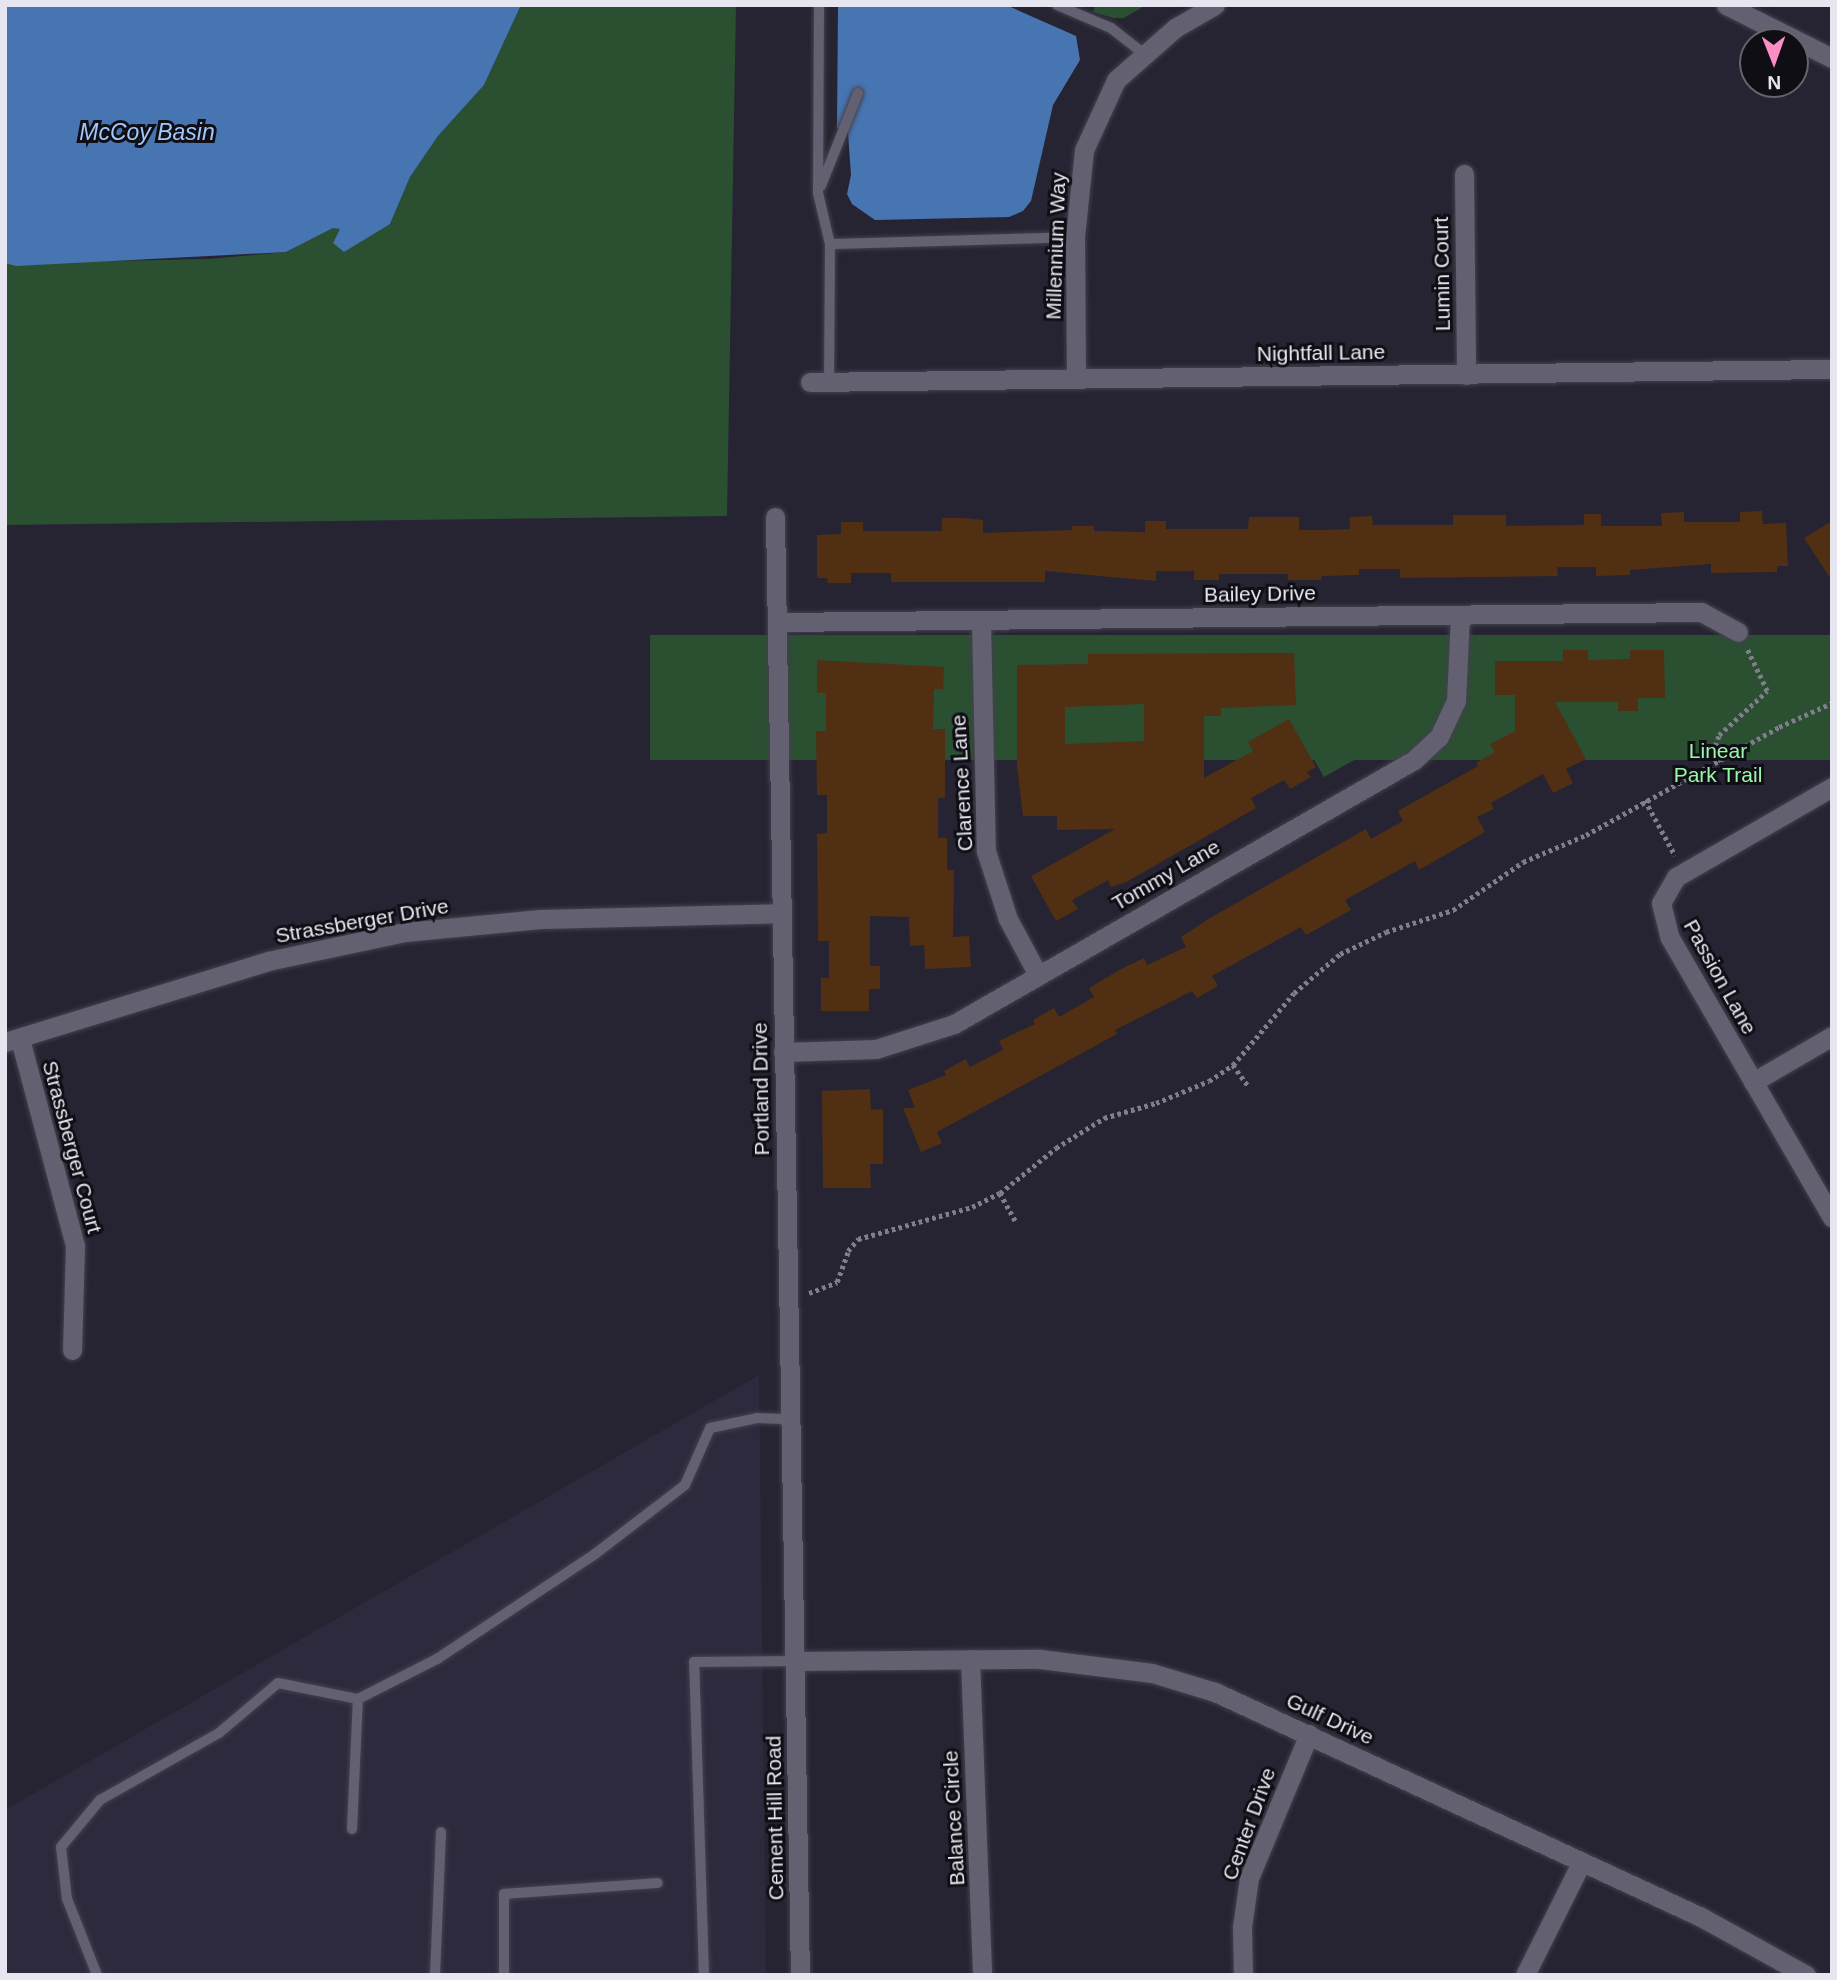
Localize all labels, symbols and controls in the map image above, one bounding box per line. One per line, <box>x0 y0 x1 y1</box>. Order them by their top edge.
north arrow <box>1739 28 1809 98</box>
text: N <box>1767 72 1781 93</box>
water label: McCoy Basin <box>79 118 215 146</box>
street label: Millennium Way <box>1041 172 1071 320</box>
street label: Lumin Court <box>1428 217 1456 331</box>
street label: Nightfall Lane <box>1257 339 1385 367</box>
street label: Bailey Drive <box>1204 580 1316 608</box>
street label: Clarence Lane <box>946 714 978 852</box>
park label: Linear Park Trail <box>1673 738 1763 788</box>
street label: Tommy Lane <box>1108 834 1224 916</box>
street label: Strassberger Drive <box>274 893 450 949</box>
street label: Passion Lane <box>1678 915 1762 1039</box>
street label: Portland Drive <box>747 1022 775 1156</box>
street label: Strassberger Court <box>37 1058 107 1236</box>
street label: Gulf Drive <box>1282 1688 1378 1750</box>
street label: Cement Hill Road <box>761 1736 789 1900</box>
street label: Balance Circle <box>938 1750 970 1886</box>
street label: Center Drive <box>1217 1764 1281 1884</box>

